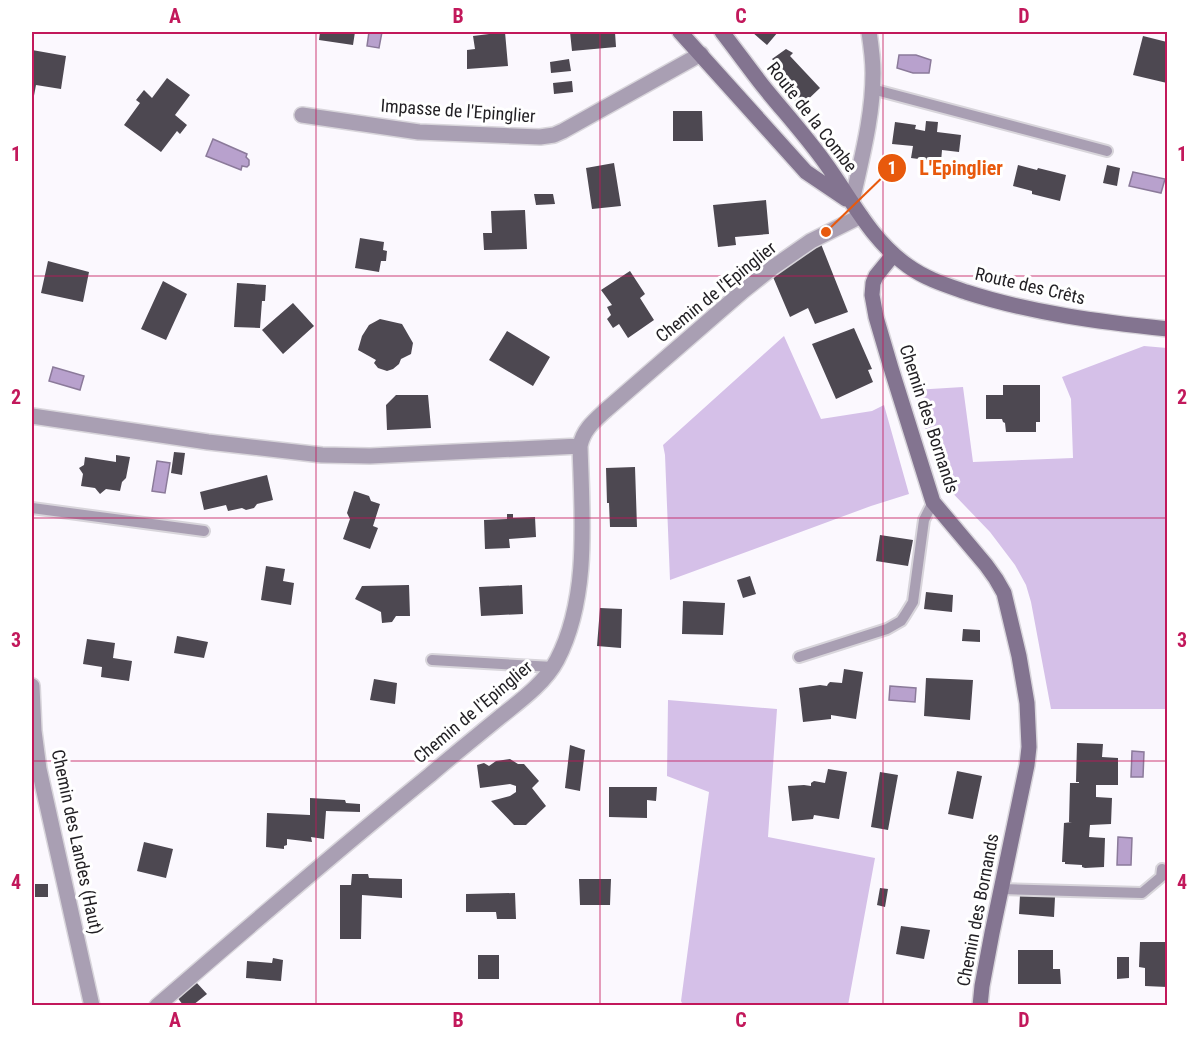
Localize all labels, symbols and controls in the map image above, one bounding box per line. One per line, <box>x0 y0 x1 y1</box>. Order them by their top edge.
text: A <box>169 4 181 28</box>
text: B <box>452 4 464 28</box>
text: C <box>735 4 747 28</box>
text: D <box>1018 4 1030 28</box>
street label: Route de la Combe <box>763 58 862 176</box>
street label: Impasse de l'Epinglier <box>380 95 537 126</box>
text: 1 <box>11 142 21 166</box>
text: 1 <box>1177 142 1187 166</box>
callout: L'Epinglier <box>877 149 1014 187</box>
text: L'Epinglier <box>919 156 1003 180</box>
text: 1 <box>887 157 897 178</box>
street label: Chemin de l'Epinglier <box>651 236 780 346</box>
street label: Route des Crêts <box>973 263 1087 308</box>
street label: Chemin des Bornands <box>896 342 963 496</box>
text: 2 <box>11 385 21 409</box>
text: 2 <box>1177 385 1187 409</box>
text: 3 <box>11 628 21 652</box>
text: 3 <box>1177 628 1187 652</box>
street label: Chemin de l'Epinglier <box>409 656 537 767</box>
street label: Chemin des Landes (Haut) <box>47 748 107 936</box>
street label: Chemin des Bornands <box>952 832 1003 988</box>
text: 4 <box>11 870 21 894</box>
text: 4 <box>1177 870 1187 894</box>
text: A <box>169 1008 181 1032</box>
text: B <box>452 1008 464 1032</box>
text: C <box>735 1008 747 1032</box>
text: D <box>1018 1008 1030 1032</box>

